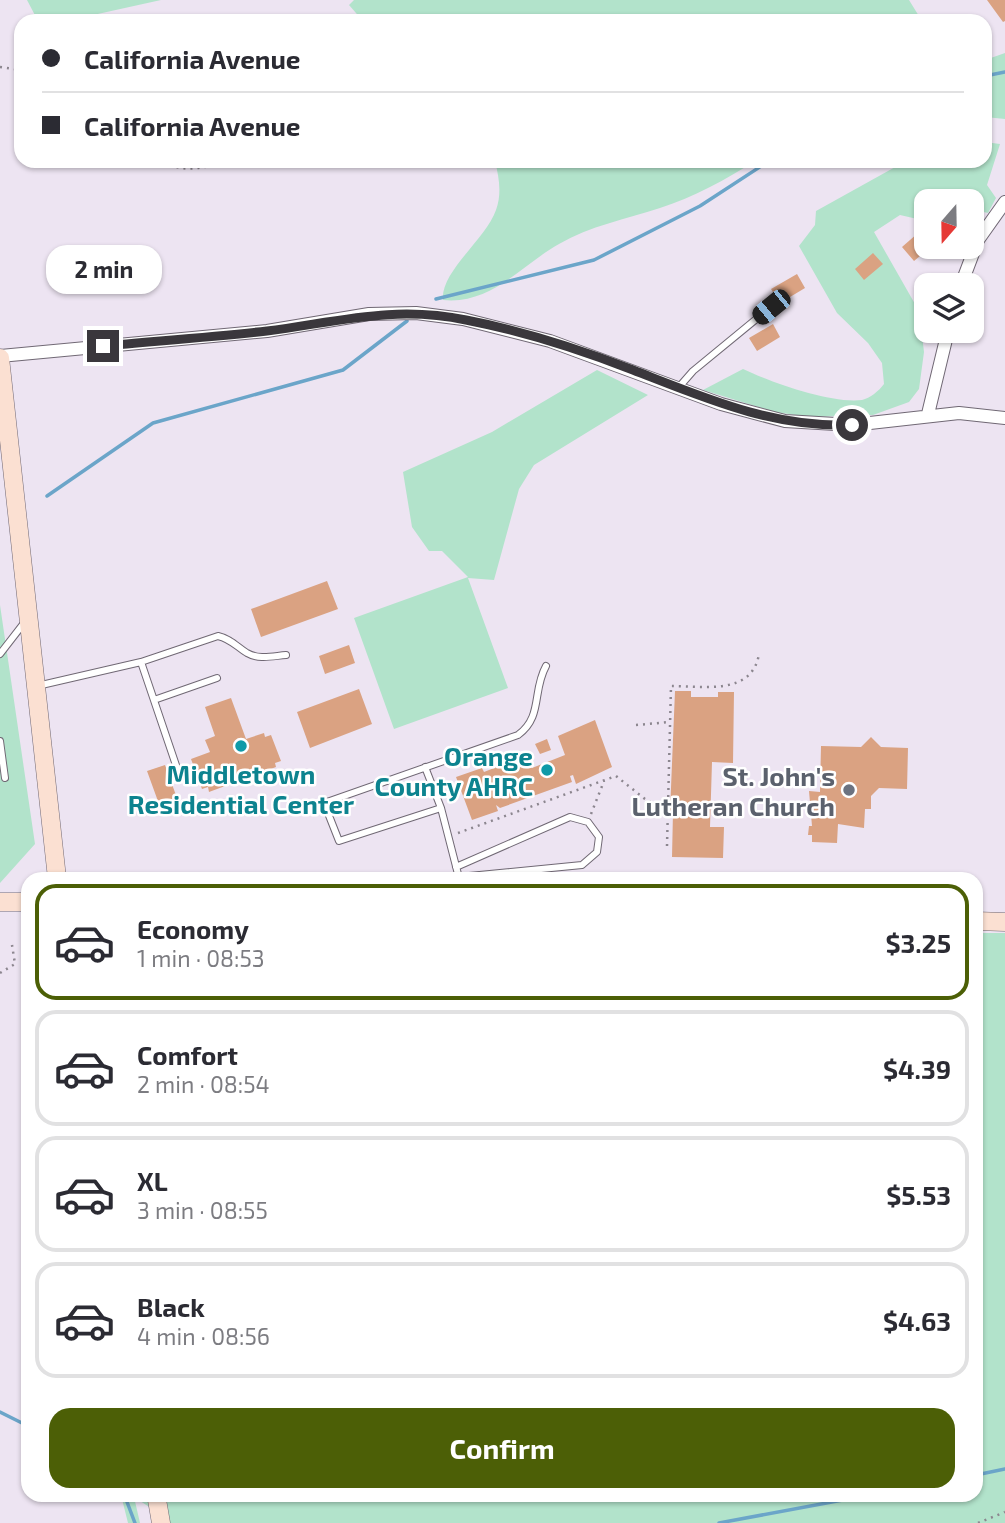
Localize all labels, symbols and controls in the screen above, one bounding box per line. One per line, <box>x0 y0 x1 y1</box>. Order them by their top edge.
text: California Avenue <box>84 43 301 74</box>
text: California Avenue <box>84 110 301 141</box>
north arrow <box>914 189 984 259</box>
map controls <box>914 189 984 343</box>
callout: 2 min <box>45 244 161 294</box>
text: 2 min <box>75 255 133 283</box>
button: layers <box>914 273 984 343</box>
car <box>749 286 794 328</box>
route end <box>87 330 119 362</box>
route start <box>836 409 868 441</box>
marker: Middletown Residential Center <box>233 738 249 754</box>
place label: Orange County AHRC <box>375 740 533 802</box>
place label: Middletown Residential Center <box>128 758 354 819</box>
place label: St. John's Lutheran Church <box>632 760 835 821</box>
marker: Orange County AHRC <box>539 762 555 778</box>
marker: St. John's Lutheran Church <box>841 782 857 798</box>
icon: car <box>53 911 116 974</box>
text: Economy <box>137 913 249 944</box>
text: $3.25 <box>885 927 951 958</box>
text: 1 min · 08:53 <box>137 944 265 972</box>
icon: car <box>53 1037 116 1100</box>
text: Comfort <box>137 1039 238 1070</box>
text: $4.39 <box>883 1053 951 1084</box>
text: 2 min · 08:54 <box>137 1070 270 1098</box>
icon: car <box>53 1163 116 1226</box>
text: XL <box>137 1165 168 1196</box>
text: $5.53 <box>886 1179 951 1210</box>
text: 3 min · 08:55 <box>137 1196 268 1224</box>
icon: car <box>53 1289 116 1352</box>
text: Black <box>137 1291 205 1322</box>
text: $4.63 <box>883 1305 951 1336</box>
text: 4 min · 08:56 <box>137 1322 270 1350</box>
button: Confirm <box>49 1408 955 1488</box>

